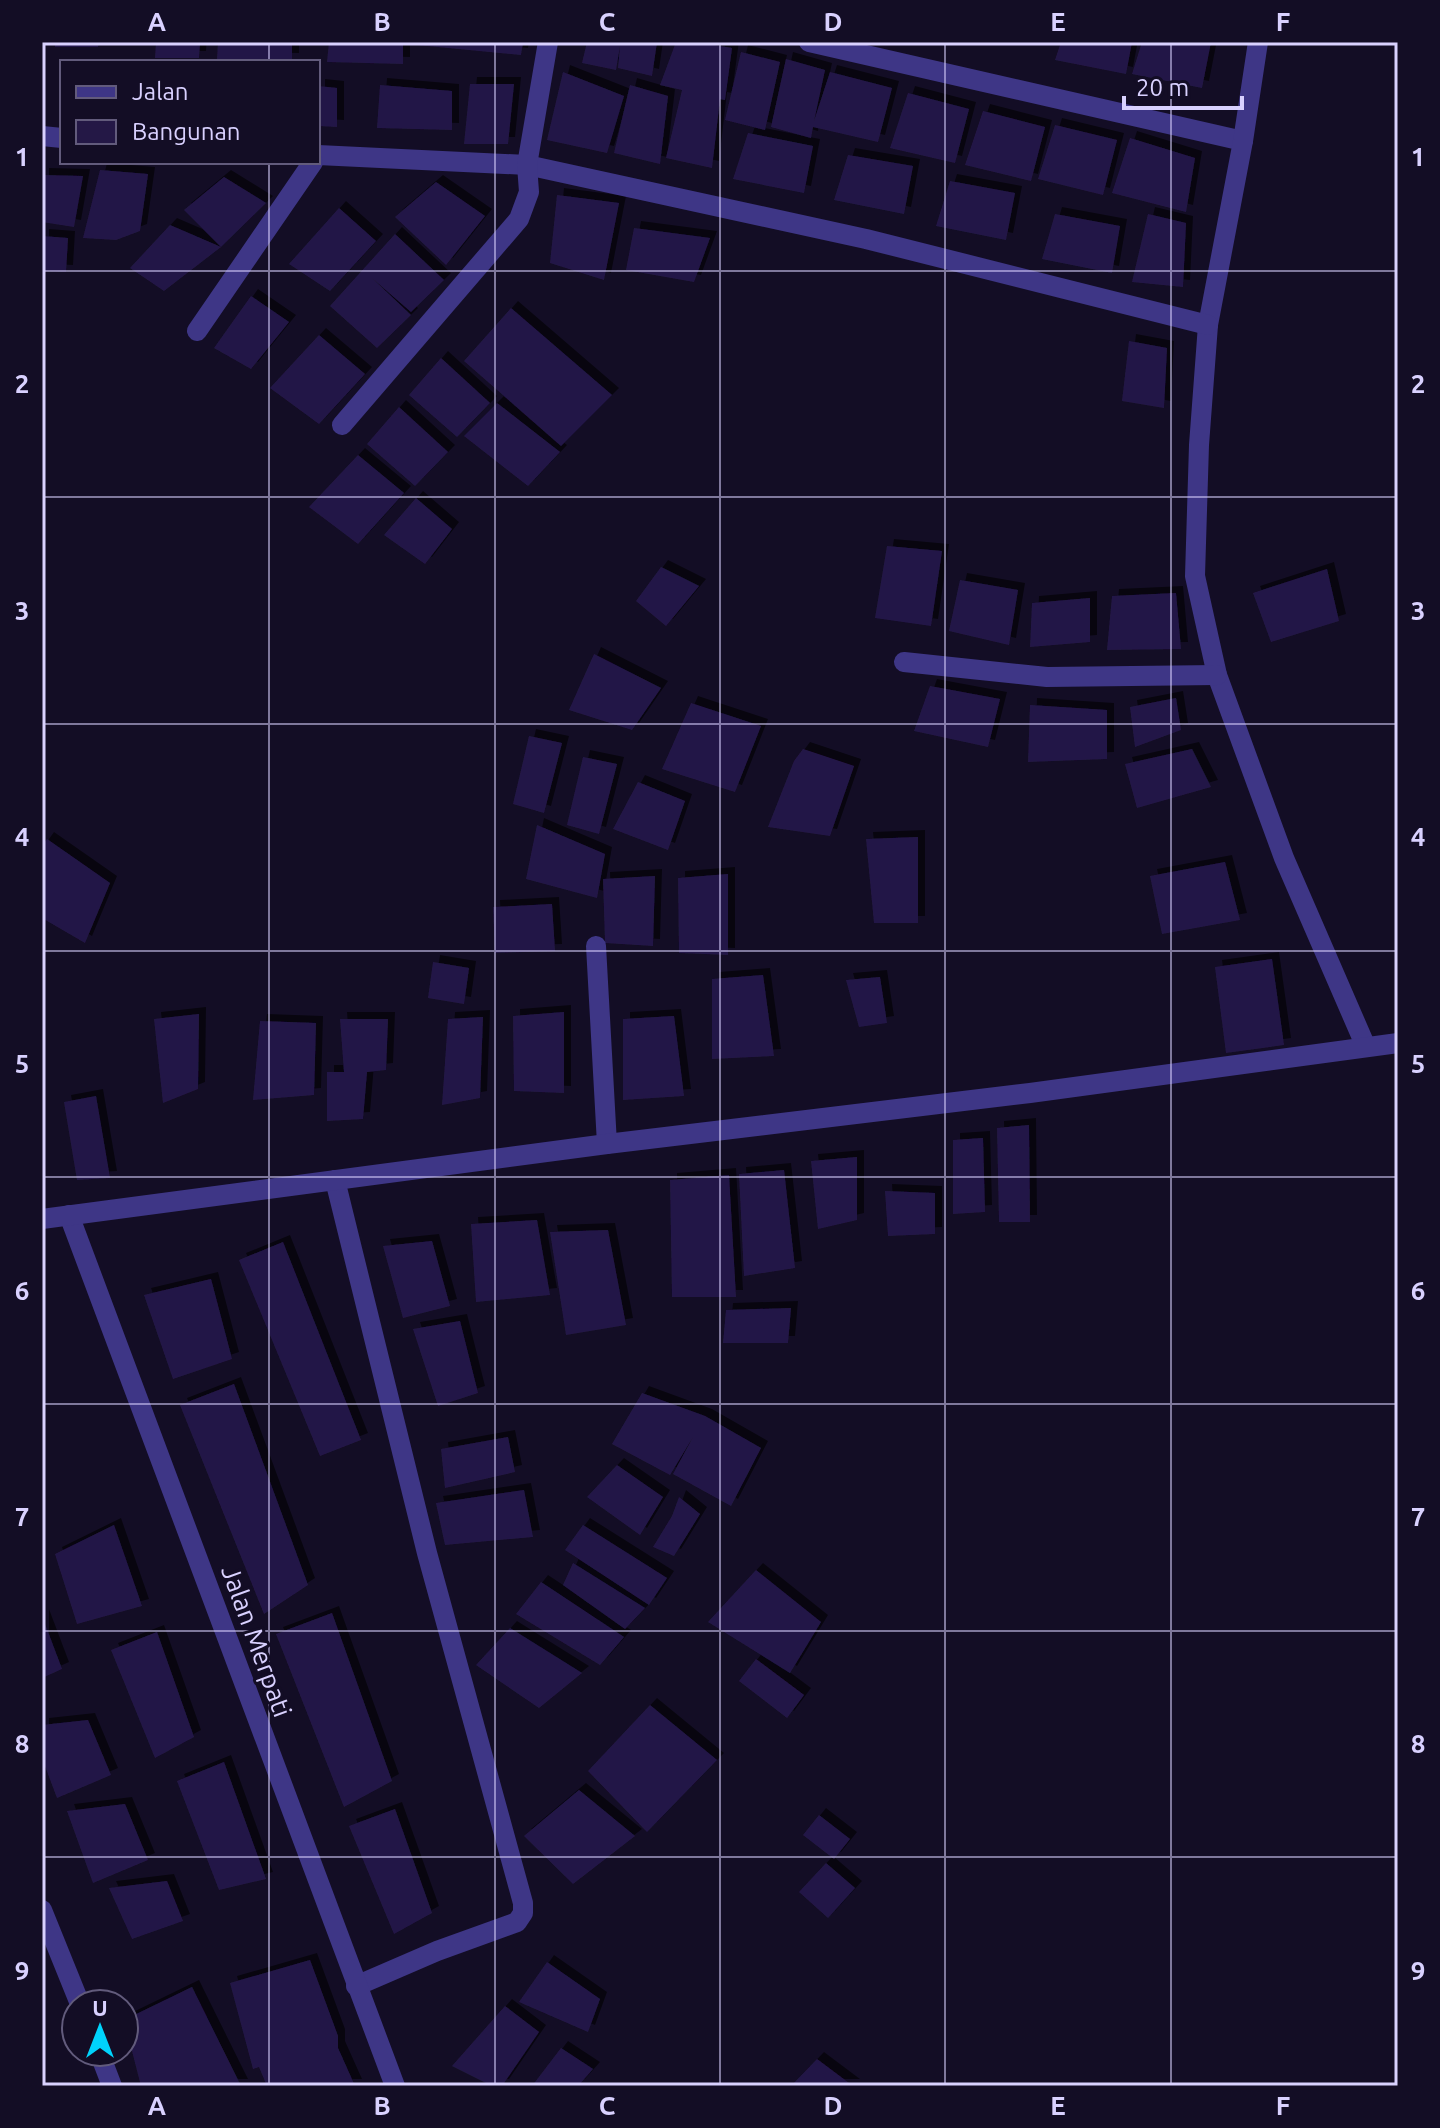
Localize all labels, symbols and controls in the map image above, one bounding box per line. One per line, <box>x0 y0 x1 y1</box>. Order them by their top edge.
text: A <box>148 7 167 36</box>
text: B <box>373 7 391 36</box>
text: C <box>599 7 616 36</box>
text: D <box>824 7 842 36</box>
text: E <box>1050 7 1066 36</box>
text: F <box>1276 7 1290 36</box>
legend <box>60 60 320 164</box>
scale bar <box>1124 60 1242 110</box>
text: 20 m <box>1136 74 1189 101</box>
text: Jalan <box>132 78 189 105</box>
text: Bangunan <box>132 118 241 145</box>
text: 1 <box>15 142 29 171</box>
text: 1 <box>1411 142 1425 171</box>
text: 2 <box>15 369 29 398</box>
text: 2 <box>1411 369 1425 398</box>
text: 3 <box>15 596 29 625</box>
text: 3 <box>1411 596 1425 625</box>
text: 4 <box>15 822 29 851</box>
text: 4 <box>1411 822 1425 851</box>
text: 5 <box>15 1049 29 1078</box>
text: 5 <box>1411 1049 1425 1078</box>
text: 6 <box>15 1276 29 1305</box>
text: 6 <box>1411 1276 1425 1305</box>
text: 7 <box>15 1502 29 1531</box>
text: 7 <box>1411 1502 1425 1531</box>
street label: Jalan Merpati <box>216 1561 298 1721</box>
text: 8 <box>15 1729 29 1758</box>
text: 8 <box>1411 1729 1425 1758</box>
text: 9 <box>15 1956 29 1985</box>
text: 9 <box>1411 1956 1425 1985</box>
north arrow <box>60 1988 140 2068</box>
text: U <box>92 1995 108 2020</box>
text: A <box>148 2091 167 2120</box>
text: B <box>373 2091 391 2120</box>
text: C <box>599 2091 616 2120</box>
text: D <box>824 2091 842 2120</box>
text: E <box>1050 2091 1066 2120</box>
text: F <box>1276 2091 1290 2120</box>

